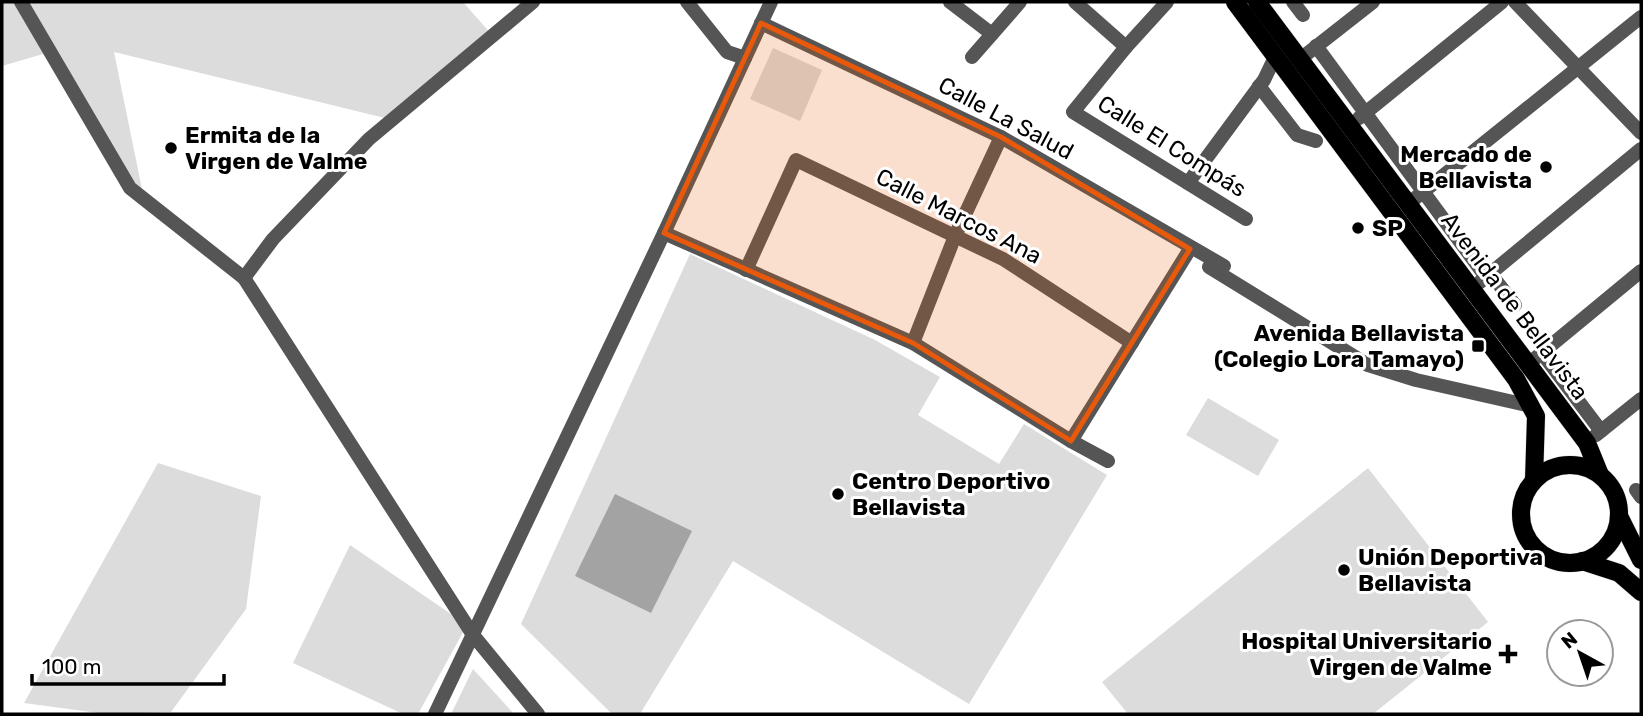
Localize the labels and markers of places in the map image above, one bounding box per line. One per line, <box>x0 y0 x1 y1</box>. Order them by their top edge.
place label: Ermita de la Virgen de Valme <box>185 121 367 175</box>
marker: Ermita de la Virgen de Valme <box>163 140 179 156</box>
place label: Mercado de Bellavista <box>1400 140 1532 194</box>
marker: Mercado de Bellavista <box>1538 159 1554 175</box>
place label: SP <box>1372 214 1403 242</box>
marker: SP <box>1350 220 1366 236</box>
place label: Avenida Bellavista (Colegio Lora Tamayo) <box>1214 319 1464 373</box>
marker: Avenida Bellavista (Colegio Lora Tamayo) <box>1470 338 1486 354</box>
place label: Centro Deportivo Bellavista <box>852 467 1050 521</box>
marker: Centro Deportivo Bellavista <box>830 486 846 502</box>
place label: Unión Deportiva Bellavista <box>1358 543 1543 597</box>
marker: Unión Deportiva Bellavista <box>1336 562 1352 578</box>
place label: Hospital Universitario Virgen de Valme <box>1241 627 1492 681</box>
marker: Hospital Universitario Virgen de Valme <box>1498 644 1518 664</box>

